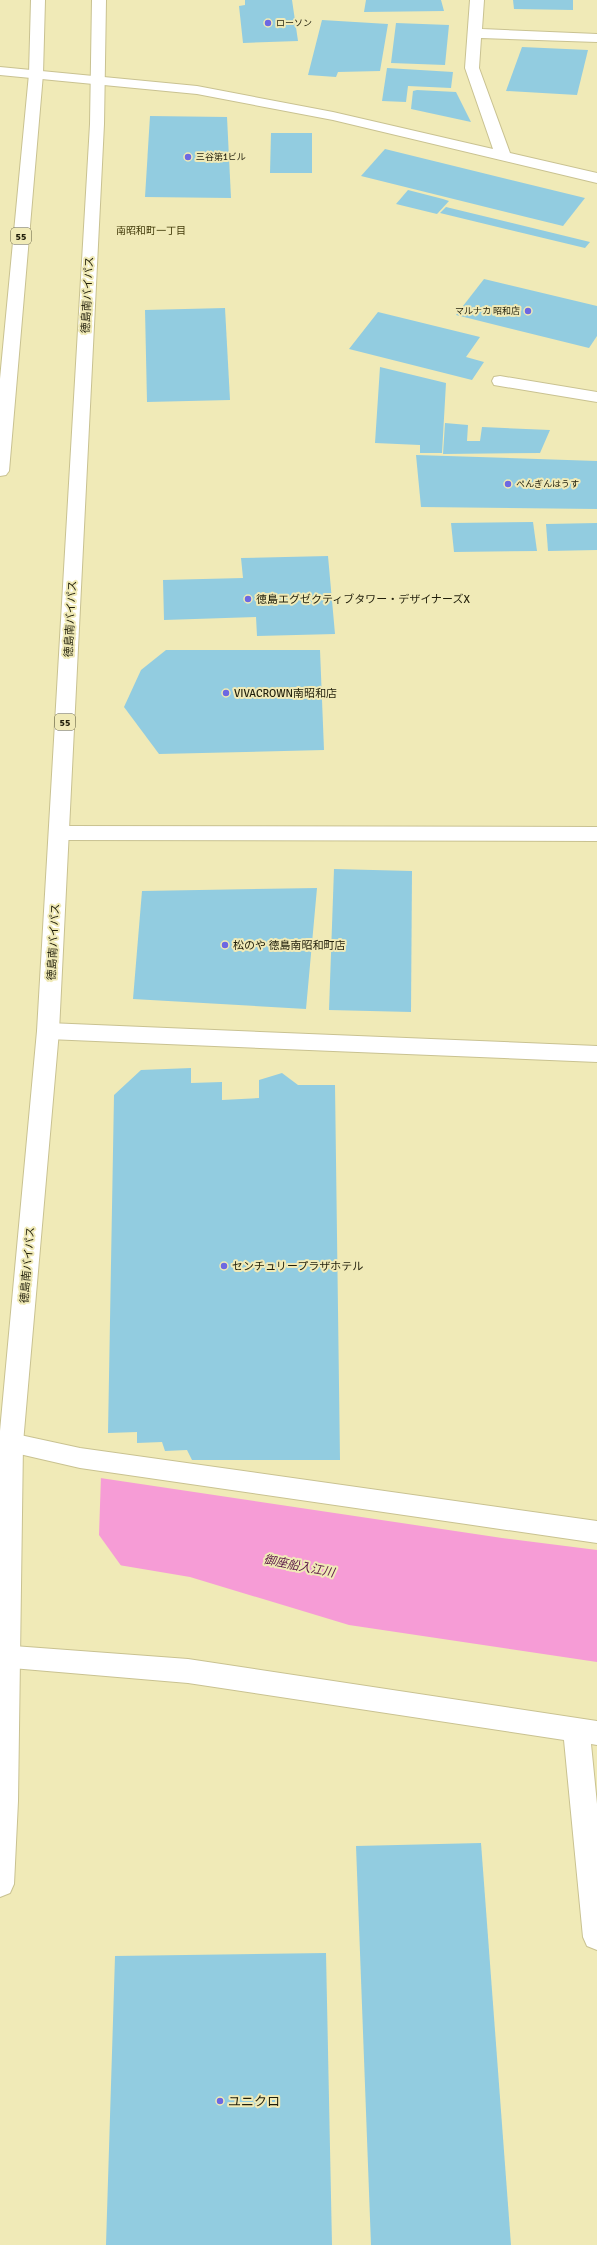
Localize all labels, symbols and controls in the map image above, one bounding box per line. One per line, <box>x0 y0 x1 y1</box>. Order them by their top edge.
marker: ローソン <box>263 18 273 28</box>
place label: ローソン <box>276 18 312 29</box>
marker: 三谷第1ビル <box>183 152 193 162</box>
place label: 三谷第1ビル <box>196 152 246 163</box>
district label: 南昭和町一丁目 <box>116 225 186 237</box>
road number: 55 <box>11 228 31 244</box>
street label: 徳島南バイパス <box>79 256 96 334</box>
place label: マルナカ 昭和店 <box>455 306 520 317</box>
marker: マルナカ 昭和店 <box>523 306 533 316</box>
marker: ぺんぎんはうす <box>503 479 513 489</box>
place label: ぺんぎんはうす <box>516 479 579 490</box>
street label: 徳島南バイパス <box>62 580 79 658</box>
place label: 徳島エグゼクティブタワー・デザイナーズX <box>256 593 471 606</box>
marker: 徳島エグゼクティブタワー・デザイナーズX <box>243 594 253 604</box>
place label: VIVACROWN南昭和店 <box>234 687 337 700</box>
marker: VIVACROWN南昭和店 <box>221 688 231 698</box>
road number: 55 <box>55 714 75 730</box>
street label: 徳島南バイパス <box>45 903 62 981</box>
place label: 松のや 徳島南昭和町店 <box>233 939 345 952</box>
marker: 松のや 徳島南昭和町店 <box>220 940 230 950</box>
street label: 徳島南バイパス <box>18 1226 37 1304</box>
place label: センチュリープラザホテル <box>232 1260 363 1273</box>
marker: センチュリープラザホテル <box>219 1261 229 1271</box>
water label: 御座船入江川 <box>262 1552 338 1581</box>
place label: ユニクロ <box>228 2094 280 2110</box>
marker: ユニクロ <box>215 2096 225 2106</box>

